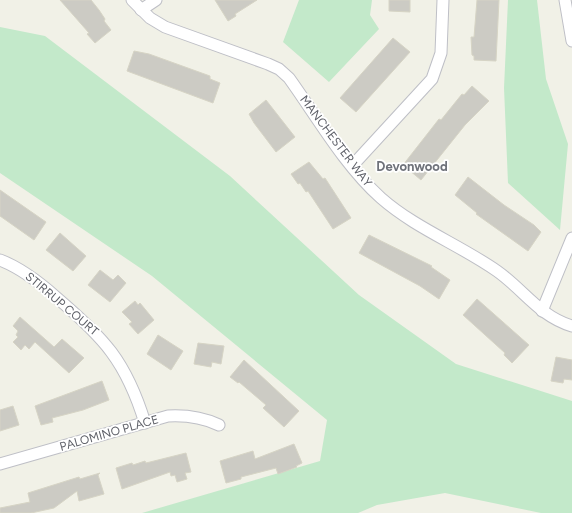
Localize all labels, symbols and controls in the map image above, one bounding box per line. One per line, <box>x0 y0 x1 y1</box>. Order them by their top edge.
street label: MANCHESTER WAY <box>297 93 375 190</box>
district label: Devonwood <box>376 159 448 174</box>
street label: STIRRUP COURT <box>23 269 102 339</box>
street label: PALOMINO PLACE <box>58 412 160 454</box>

